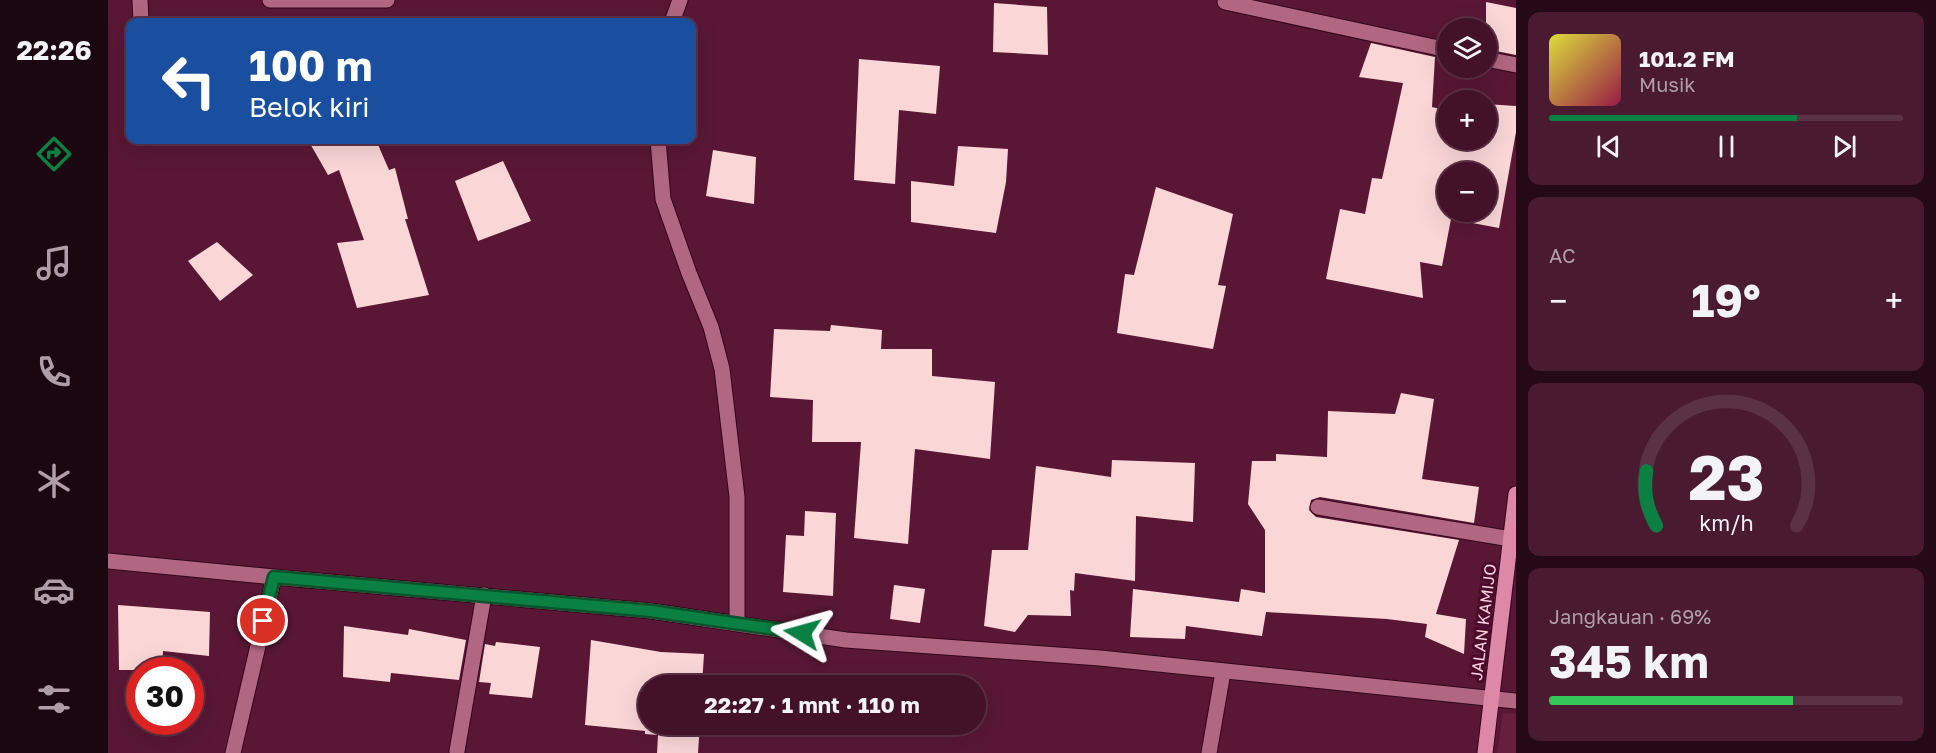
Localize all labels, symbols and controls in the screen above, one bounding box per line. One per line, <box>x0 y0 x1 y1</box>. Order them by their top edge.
map controls <box>1437 18 1497 222</box>
button: layers <box>1437 18 1497 78</box>
text: 22:26 <box>16 34 92 66</box>
text: 100 m <box>249 40 372 90</box>
icon: left <box>150 42 228 120</box>
text: 101.2 FM <box>1639 45 1735 72</box>
text: Musik <box>1639 72 1696 96</box>
button: + <box>1437 90 1497 150</box>
text: Belok kiri <box>249 91 370 123</box>
icon: previous <box>1592 130 1625 163</box>
icon: pause <box>1710 130 1743 163</box>
icon: next <box>1828 130 1861 163</box>
icon: directions <box>33 133 75 175</box>
button: − <box>1437 162 1497 222</box>
icon: music <box>33 242 75 284</box>
text: AC <box>1549 243 1576 267</box>
text: 19° <box>1691 273 1761 327</box>
text: − <box>1549 281 1567 320</box>
text: + <box>1885 281 1903 320</box>
icon: phone <box>33 351 75 393</box>
text: 23 <box>1688 439 1764 514</box>
icon: climate <box>33 460 75 502</box>
text: km/h <box>1699 511 1753 537</box>
street label: JALAN KAMIJO <box>1466 563 1500 681</box>
icon: car <box>33 569 75 611</box>
pin <box>237 595 288 646</box>
position arrow <box>770 601 834 665</box>
icon: arrive <box>246 604 279 637</box>
text: Jangkauan · 69% <box>1549 604 1711 628</box>
text: 345 km <box>1549 634 1709 688</box>
speed limit sign: 30 <box>126 657 204 735</box>
icon: filters <box>33 678 75 720</box>
text: 22:27 · 1 mnt · 110 m <box>704 691 920 718</box>

